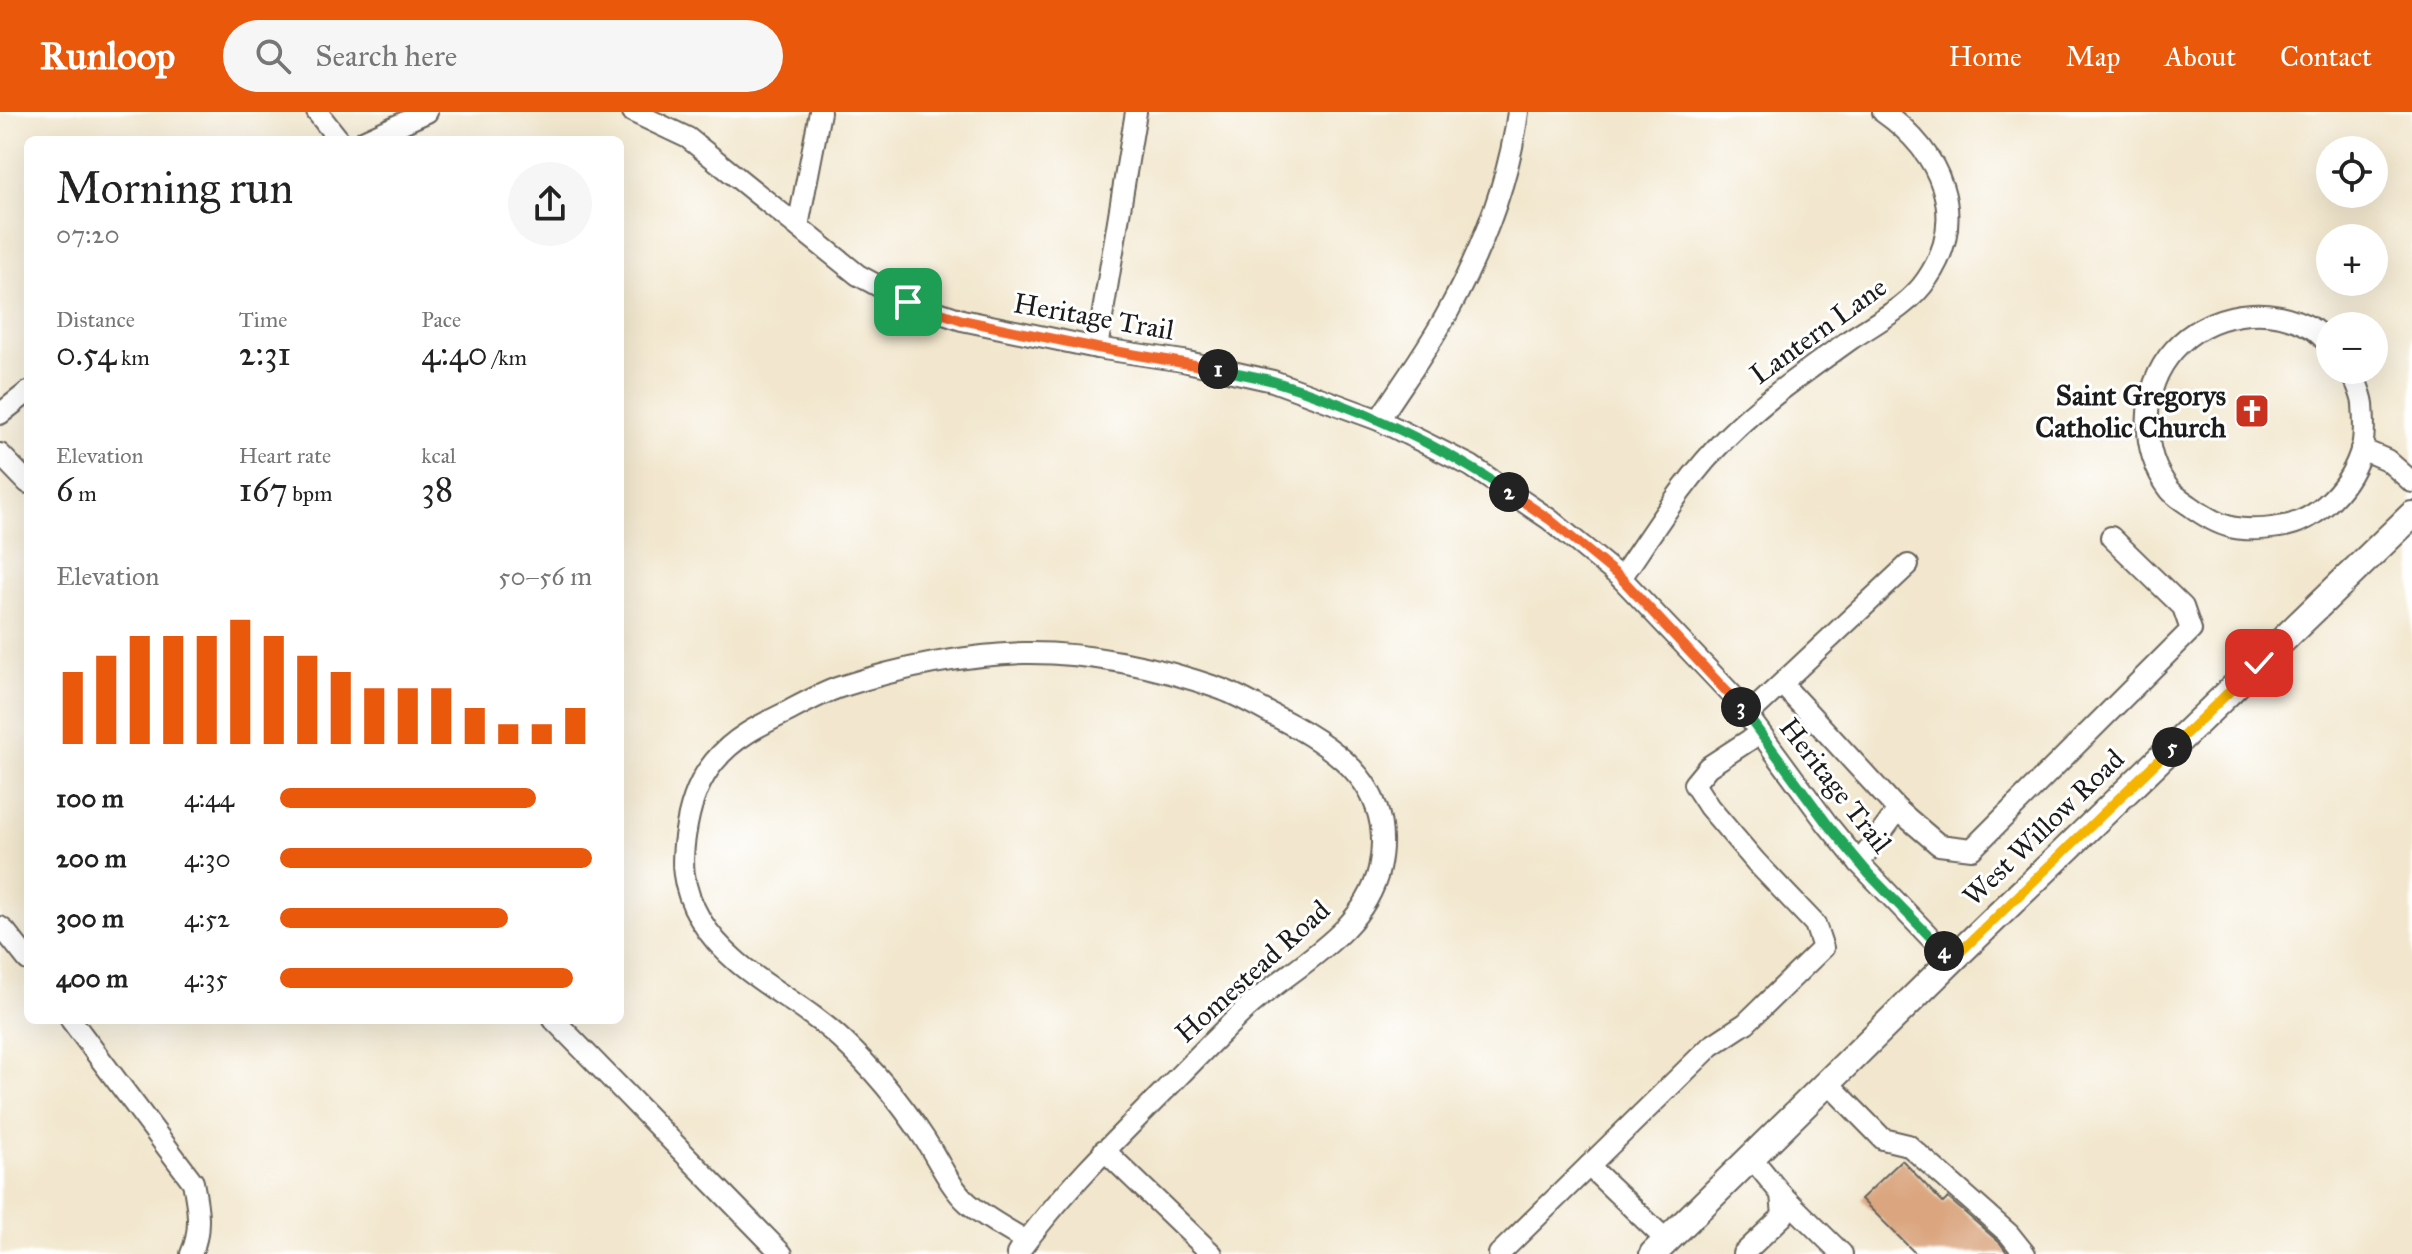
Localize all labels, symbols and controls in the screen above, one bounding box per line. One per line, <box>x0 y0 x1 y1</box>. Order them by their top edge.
search box <box>223 20 783 92</box>
text: Runloop <box>40 33 175 79</box>
icon: search <box>251 34 295 78</box>
text: Search here <box>315 38 457 74</box>
text: Home <box>1949 39 2022 74</box>
text: Map <box>2066 39 2120 74</box>
text: About <box>2164 39 2236 74</box>
text: Contact <box>2280 39 2372 74</box>
map controls <box>2316 136 2388 384</box>
button: locate <box>2316 136 2388 208</box>
text: Morning run <box>56 161 293 215</box>
button: share <box>508 162 592 246</box>
text: 07:20 <box>56 218 120 250</box>
button: + <box>2316 224 2388 296</box>
pin <box>874 268 942 336</box>
street label: Lantern Lane <box>1743 269 1893 392</box>
icon: arrive <box>886 280 930 324</box>
street label: Heritage Trail <box>1011 285 1177 348</box>
text: Distance <box>56 306 135 333</box>
text: Time <box>239 306 287 333</box>
text: Pace <box>421 306 461 333</box>
button: − <box>2316 312 2388 384</box>
text: 0.54 <box>56 333 116 374</box>
text: 2:31 <box>239 333 291 374</box>
text: 4:40 <box>421 333 488 374</box>
text: km <box>116 344 150 371</box>
text: /km <box>488 344 527 371</box>
pin: 1 <box>1198 349 1238 389</box>
text: 1 <box>1214 355 1222 382</box>
place label: Saint Gregorys Catholic Church <box>2035 378 2226 445</box>
church icon: Saint Gregorys Catholic Church <box>2233 392 2271 430</box>
text: Elevation <box>56 442 143 469</box>
text: Heart rate <box>239 442 331 469</box>
text: kcal <box>421 442 456 469</box>
text: 6 <box>56 469 73 510</box>
text: 167 <box>239 469 288 510</box>
text: 38 <box>421 469 453 510</box>
pin: 2 <box>1489 472 1529 512</box>
text: 2 <box>1504 478 1514 505</box>
text: m <box>73 480 97 507</box>
text: bpm <box>288 480 332 507</box>
text: Elevation <box>56 560 159 592</box>
text: 50–56 m <box>498 560 592 592</box>
pin <box>2225 629 2293 697</box>
icon: check <box>2237 641 2281 685</box>
pin: 3 <box>1721 687 1761 727</box>
text: 3 <box>1737 693 1745 720</box>
street label: Heritage Trail <box>1772 711 1900 860</box>
pin: 5 <box>2152 727 2192 767</box>
text: 5 <box>2167 733 2177 760</box>
street label: West Willow Road <box>1955 742 2131 913</box>
text: 100 m <box>56 782 124 814</box>
text: 4:44 <box>184 782 234 814</box>
text: 200 m <box>56 842 127 874</box>
text: 4:30 <box>184 842 231 874</box>
street label: Homestead Road <box>1168 893 1337 1050</box>
text: 300 m <box>56 902 124 934</box>
text: 4:52 <box>184 902 230 934</box>
pin: 4 <box>1924 931 1964 971</box>
text: 4 <box>1938 937 1950 964</box>
text: 400 m <box>56 962 128 994</box>
text: 4:35 <box>184 962 228 994</box>

